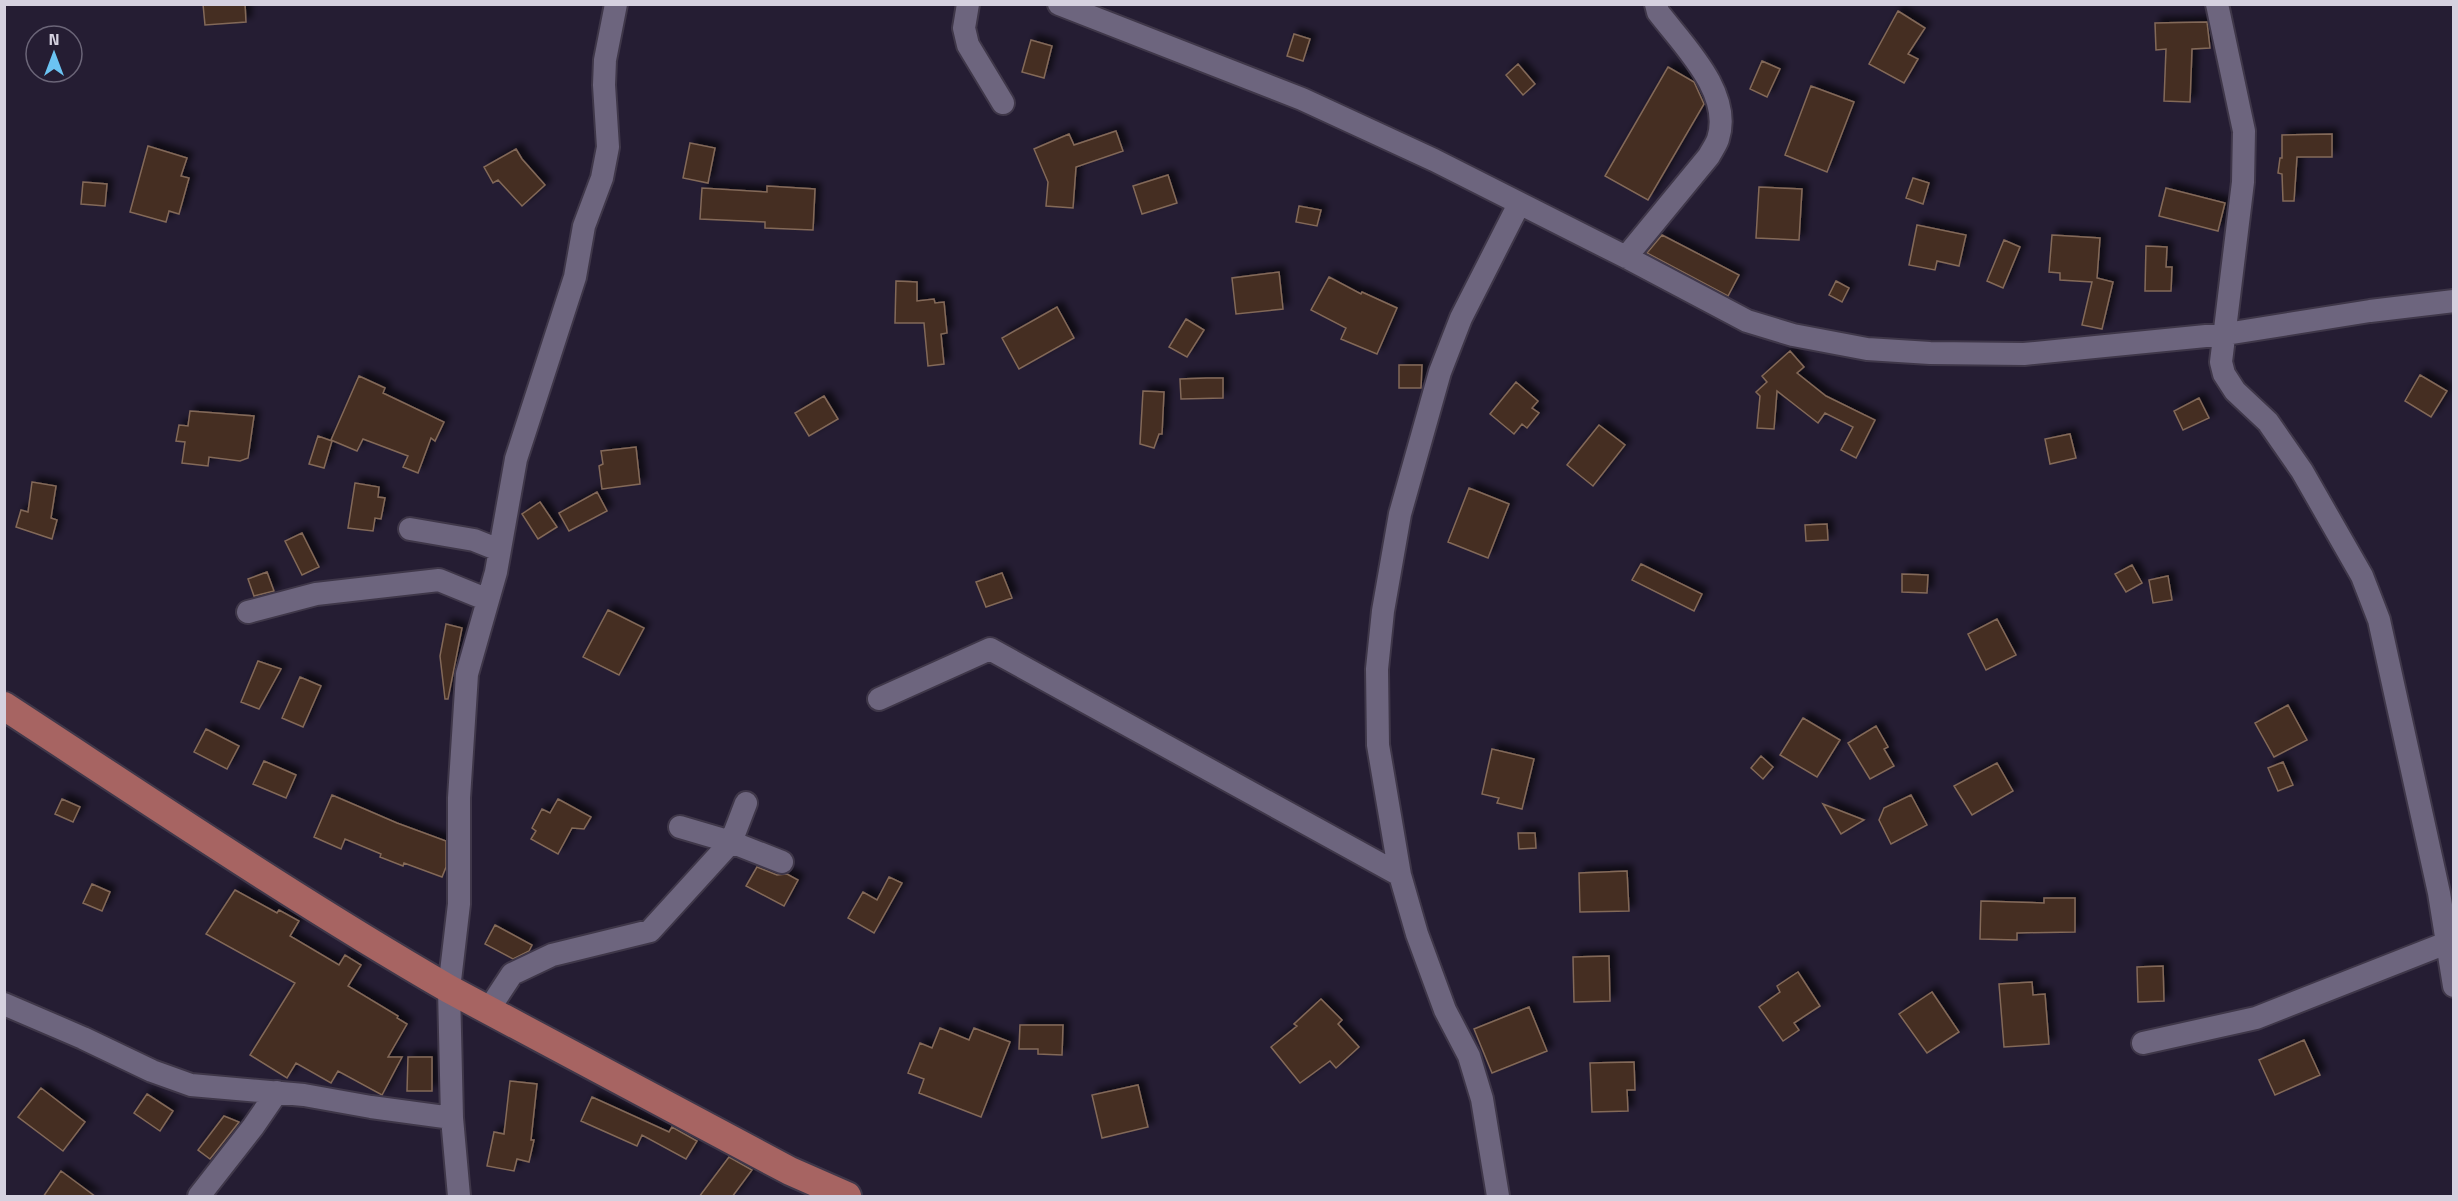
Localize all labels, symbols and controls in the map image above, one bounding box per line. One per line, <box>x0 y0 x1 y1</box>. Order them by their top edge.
north arrow <box>24 24 84 84</box>
text: N <box>48 27 60 51</box>

